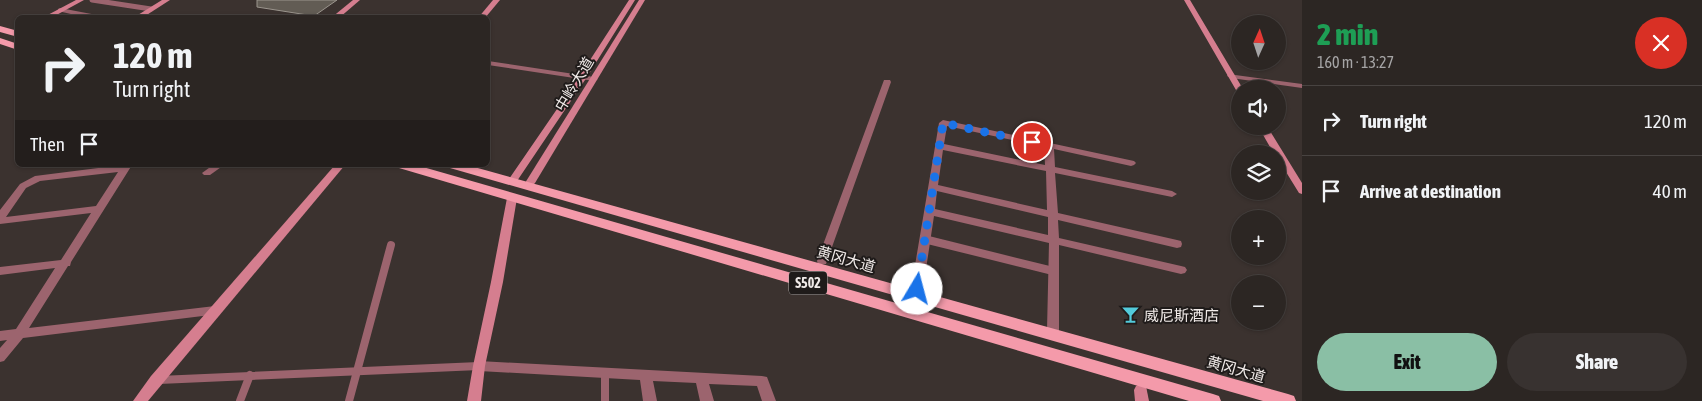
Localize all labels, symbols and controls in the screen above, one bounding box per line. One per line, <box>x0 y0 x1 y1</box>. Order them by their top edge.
north arrow <box>1231 15 1286 70</box>
map controls <box>1231 15 1286 330</box>
text: 2 min <box>1317 17 1378 51</box>
button: close <box>1635 17 1687 69</box>
icon: right <box>30 35 95 100</box>
text: 120 m <box>113 35 192 75</box>
text: 160 m · 13:27 <box>1317 53 1394 71</box>
street label: 中岭大道 <box>551 54 597 114</box>
text: Turn right <box>113 76 190 102</box>
button: sound <box>1231 80 1286 135</box>
icon: right <box>1317 107 1345 135</box>
text: Turn right <box>1360 110 1427 132</box>
text: 120 m <box>1644 110 1687 132</box>
pin <box>1011 121 1053 163</box>
icon: arrive <box>1018 128 1046 156</box>
icon: arrive <box>75 130 103 158</box>
text: Then <box>30 133 65 155</box>
button: layers <box>1231 145 1286 200</box>
icon: arrive <box>1317 177 1345 205</box>
text: Arrive at destination <box>1360 180 1501 202</box>
text: 40 m <box>1653 180 1687 202</box>
button: + <box>1231 210 1286 265</box>
street label: 黄冈大道 <box>815 243 877 275</box>
position arrow <box>890 262 942 314</box>
road number: S502 <box>789 272 827 294</box>
button: − <box>1231 275 1286 330</box>
bar icon: 威尼斯酒店 <box>1120 305 1140 325</box>
place label: 威尼斯酒店 <box>1144 307 1219 324</box>
button: Exit <box>1317 333 1497 391</box>
button: Share <box>1507 333 1687 391</box>
street label: 黄冈大道 <box>1205 353 1267 385</box>

